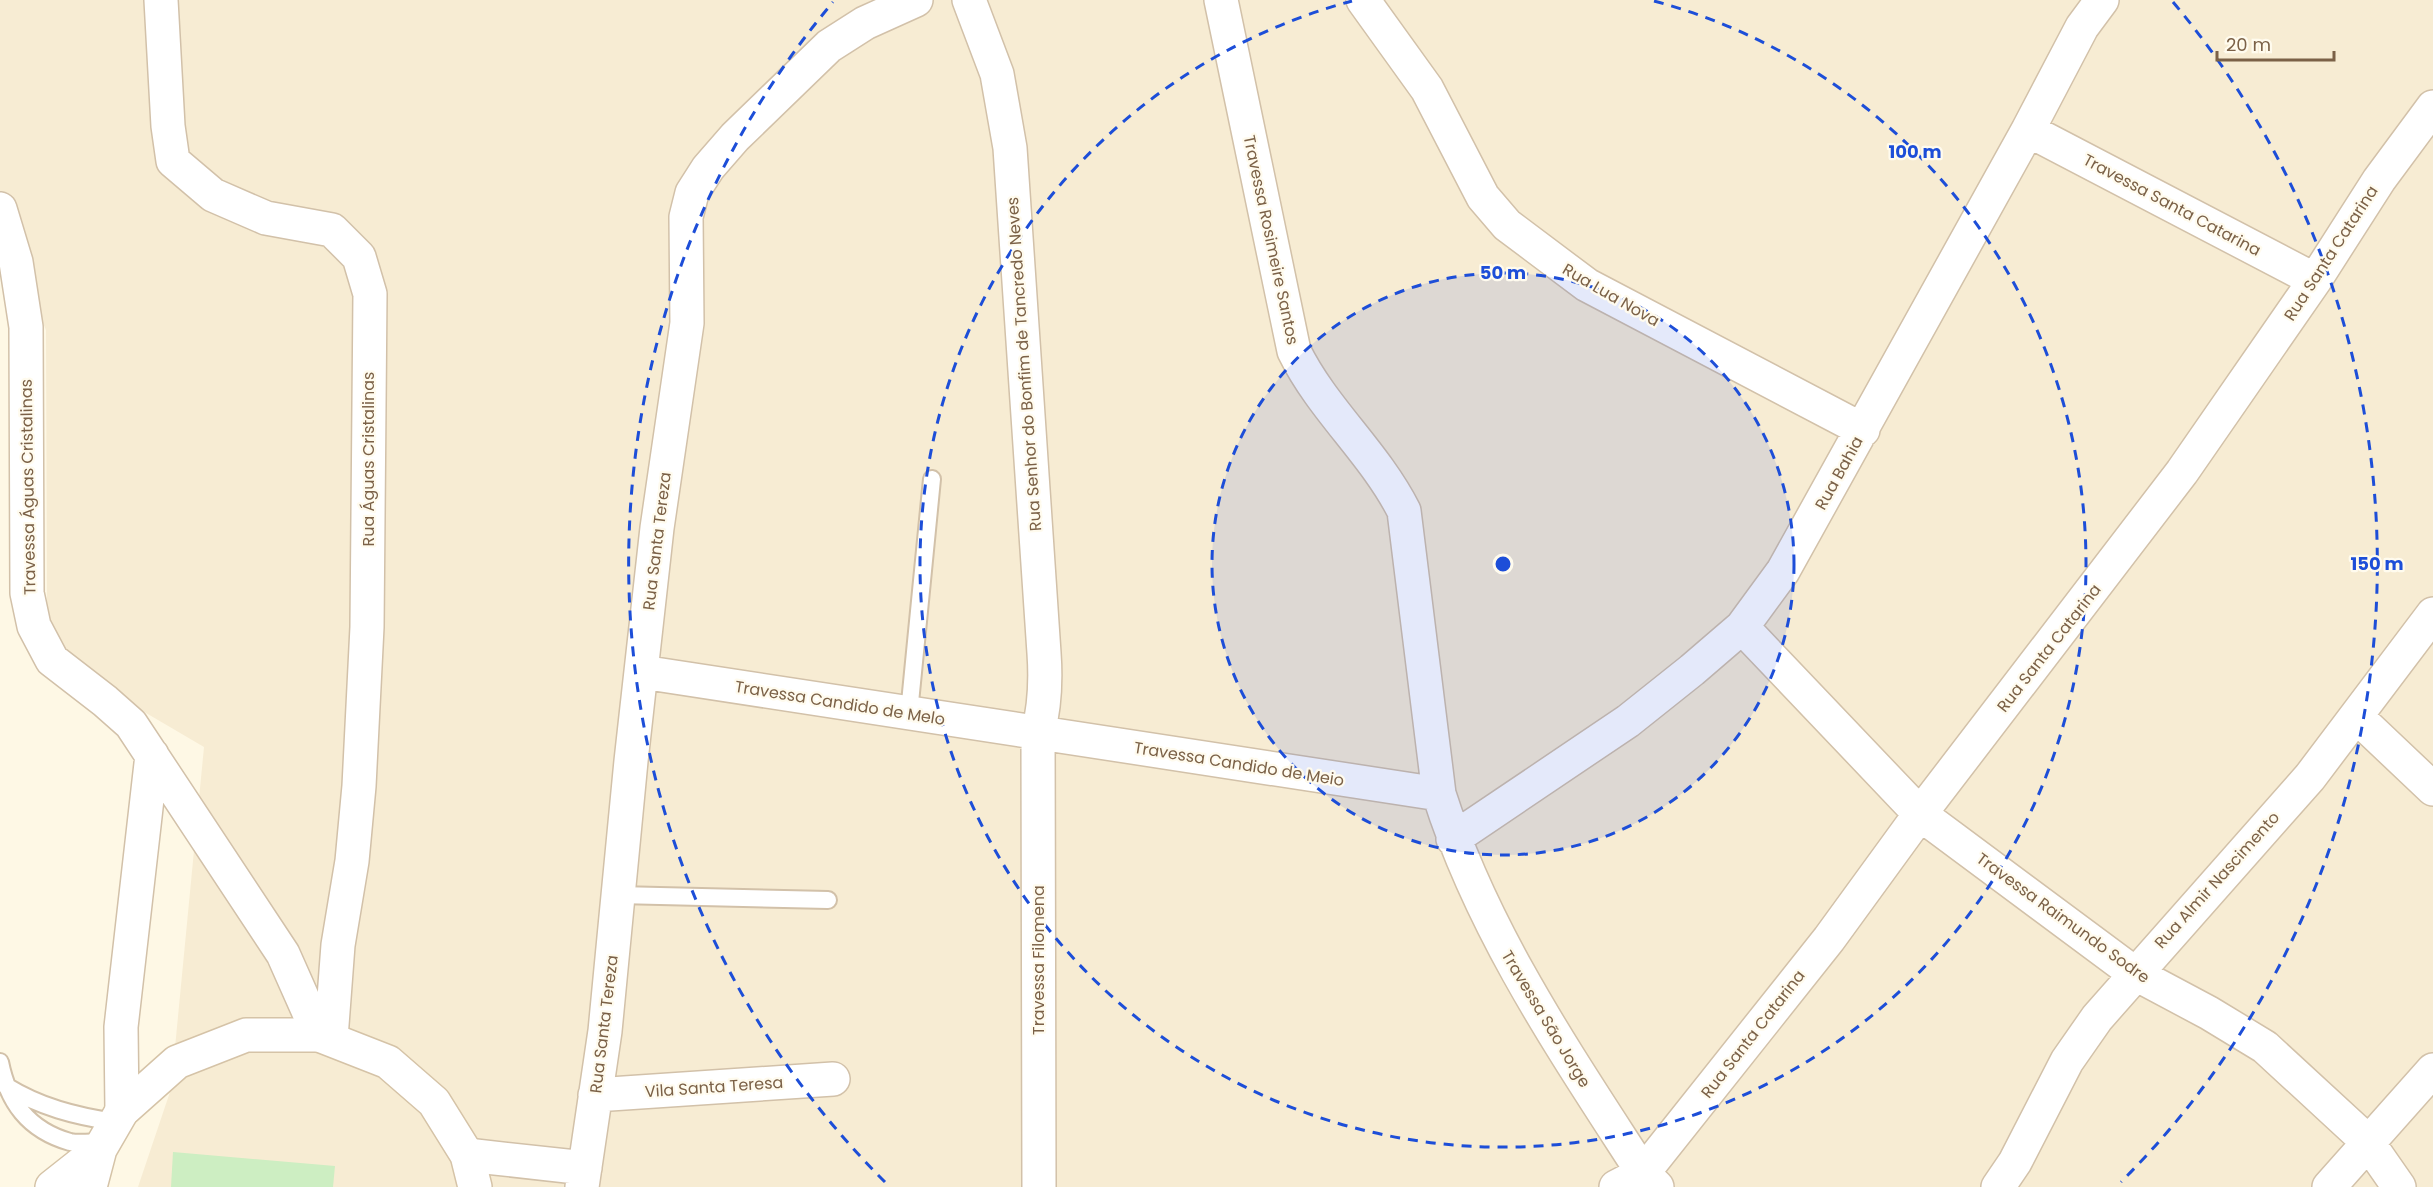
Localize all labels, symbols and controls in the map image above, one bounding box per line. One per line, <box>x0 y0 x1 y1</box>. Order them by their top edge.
scale bar <box>2217 24 2334 62</box>
text: 20 m <box>2226 32 2271 57</box>
street label: Travessa Rosimeire Santos <box>1238 133 1304 347</box>
text: 100 m <box>1888 139 1942 164</box>
street label: Travessa Santa Catarina <box>2079 148 2265 262</box>
street label: Rua Santa Catarina <box>2279 181 2383 325</box>
street label: Rua Senhor do Bonfim de Tancredo Neves <box>1001 196 1047 532</box>
street label: Rua Lua Nova <box>1558 258 1664 332</box>
text: 50 m <box>1480 260 1526 285</box>
street label: Rua Águas Cristalinas <box>357 372 380 546</box>
street label: Travessa Águas Cristalinas <box>15 379 41 595</box>
street label: Rua Bahia <box>1809 432 1869 514</box>
street label: Rua Santa Tereza <box>637 471 677 611</box>
text: 150 m <box>2350 551 2404 576</box>
centre of rings <box>1493 554 1513 574</box>
street label: Rua Santa Catarina <box>1992 579 2106 717</box>
street label: Travessa Candido de Melo <box>733 675 947 731</box>
street label: Travessa Candido de Meio <box>1132 736 1346 792</box>
street label: Rua Almir Nascimento <box>2149 806 2285 954</box>
street label: Travessa Raimundo Sodre <box>1972 847 2154 989</box>
street label: Travessa Filomena <box>1027 885 1050 1035</box>
street label: Travessa São Jorge <box>1496 946 1596 1092</box>
street label: Rua Santa Tereza <box>584 954 624 1094</box>
street label: Rua Santa Catarina <box>1696 965 1810 1103</box>
street label: Vila Santa Teresa <box>644 1071 784 1103</box>

